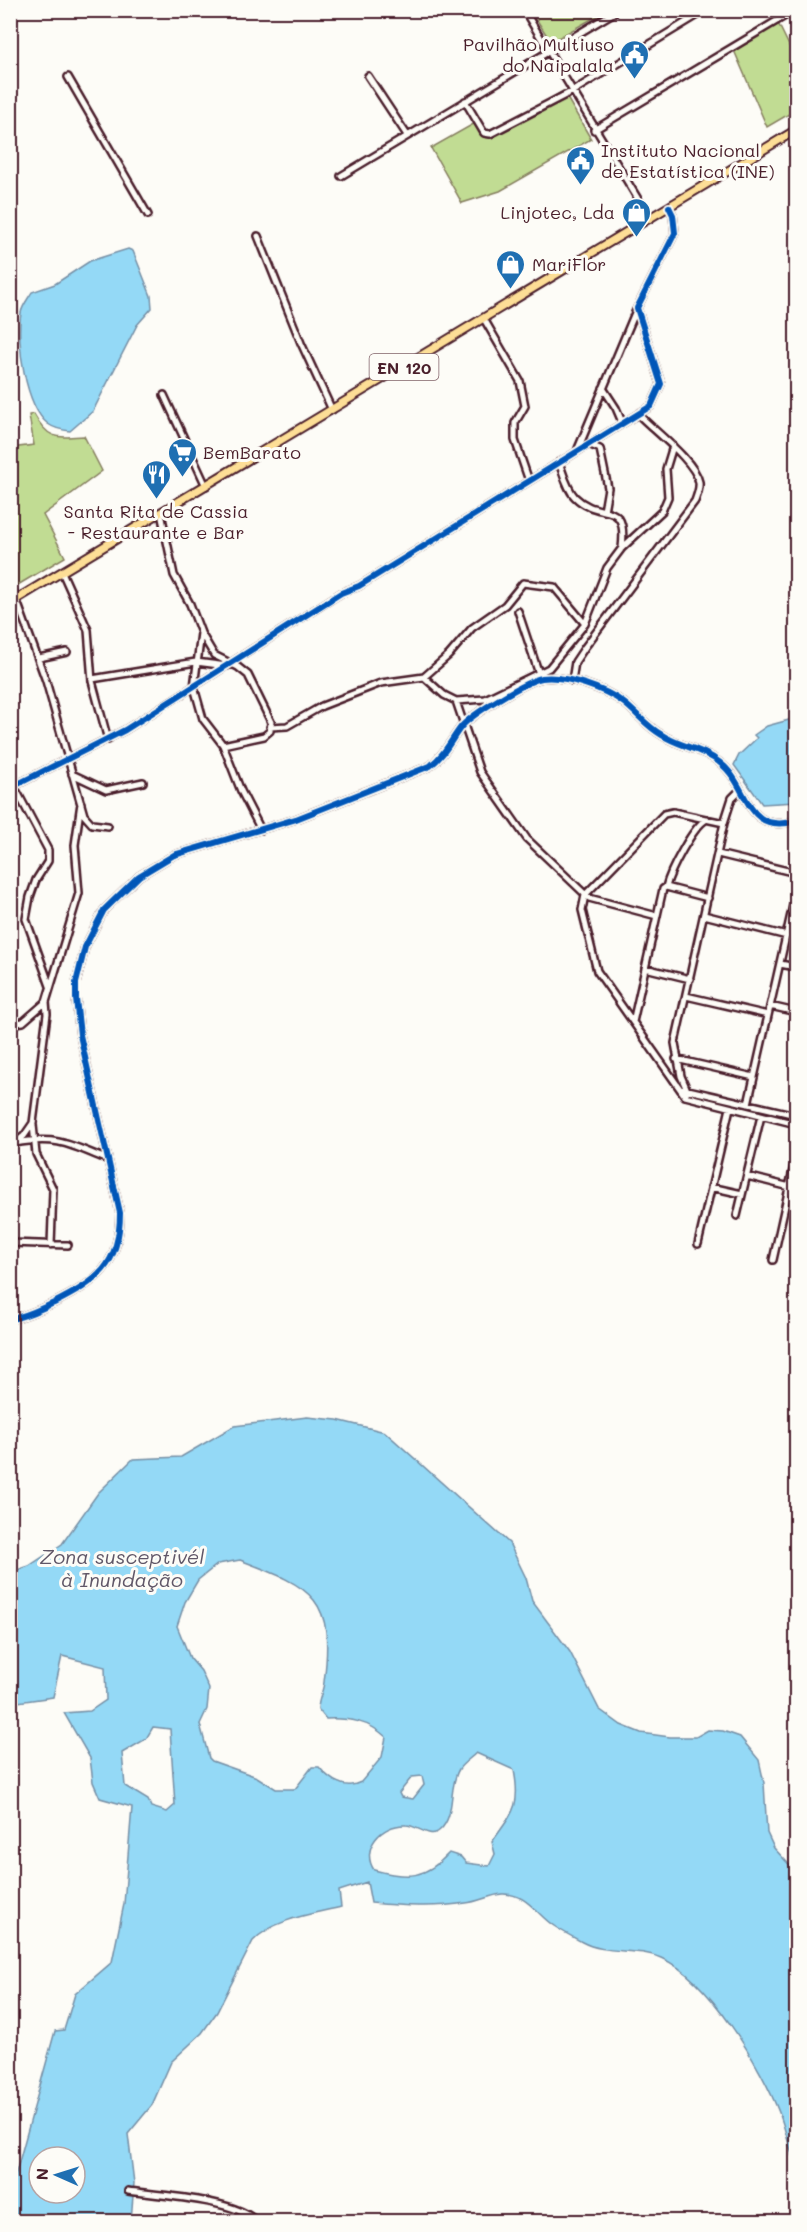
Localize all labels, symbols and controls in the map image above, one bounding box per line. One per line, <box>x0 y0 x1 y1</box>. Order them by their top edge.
place label: Pavilhão Multiuso do Naipalala <box>463 32 614 77</box>
public building icon: Pavilhão Multiuso do Naipalala <box>619 38 651 80</box>
place label: Instituto Nacional de Estatística (INE) <box>601 138 775 183</box>
public building icon: Instituto Nacional de Estatística (INE) <box>564 144 596 186</box>
shop icon: Linjotec, Lda <box>620 196 652 238</box>
place label: Linjotec, Lda <box>500 200 615 224</box>
shop icon: MariFlor <box>495 248 527 290</box>
place label: MariFlor <box>532 252 606 276</box>
road number: EN 120 <box>370 354 438 380</box>
supermarket icon: BemBarato <box>166 436 198 478</box>
place label: BemBarato <box>203 440 301 464</box>
restaurant icon: Santa Rita de Cassia - Restaurante e Bar <box>140 458 172 500</box>
place label: Santa Rita de Cassia - Restaurante e Bar <box>64 499 248 544</box>
water label: Zona susceptivél à Inundação <box>40 1543 204 1592</box>
north arrow <box>27 2145 87 2205</box>
text: N <box>31 2168 52 2181</box>

